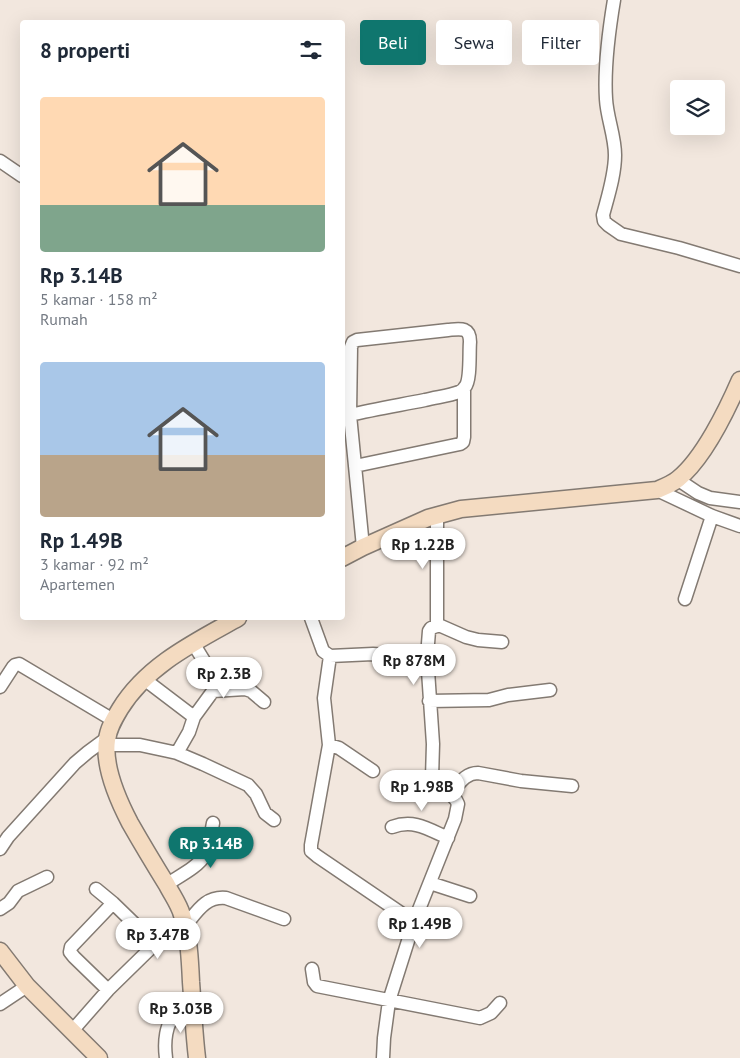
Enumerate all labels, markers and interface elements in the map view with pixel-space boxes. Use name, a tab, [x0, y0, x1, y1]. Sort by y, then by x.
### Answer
chip: Beli	[360, 20, 426, 65]
chip: Sewa	[436, 20, 512, 65]
chip: Filter	[522, 20, 599, 65]
icon: filters	[297, 36, 325, 64]
text: 8 properti	[40, 37, 130, 64]
map controls	[670, 80, 725, 135]
button: layers	[670, 80, 725, 135]
icon: home	[138, 129, 228, 219]
text: Rp 3.14B	[40, 262, 123, 289]
text: 5 kamar · 158 m²	[40, 289, 158, 309]
text: Rumah	[40, 309, 88, 329]
icon: home	[138, 394, 228, 484]
text: Rp 1.49B	[40, 527, 123, 554]
pin: Rp 1.22B	[371, 528, 475, 570]
text: Rp 1.22B	[392, 534, 454, 554]
text: 3 kamar · 92 m²	[40, 554, 149, 574]
text: Apartemen	[40, 574, 115, 594]
pin: Rp 878M	[368, 644, 460, 686]
text: Rp 878M	[383, 650, 445, 670]
pin: Rp 2.3B	[178, 656, 270, 699]
text: Rp 2.3B	[197, 663, 251, 683]
pin: Rp 1.98B	[370, 770, 474, 812]
text: Rp 1.98B	[391, 776, 453, 796]
pin: Rp 3.14B	[159, 826, 263, 869]
text: Rp 3.14B	[180, 833, 242, 853]
pin: Rp 1.49B	[368, 906, 472, 949]
text: Rp 1.49B	[389, 913, 451, 933]
pin: Rp 3.47B	[106, 918, 210, 960]
text: Rp 3.47B	[127, 924, 189, 944]
pin: Rp 3.03B	[129, 992, 233, 1034]
text: Rp 3.03B	[150, 998, 212, 1018]

